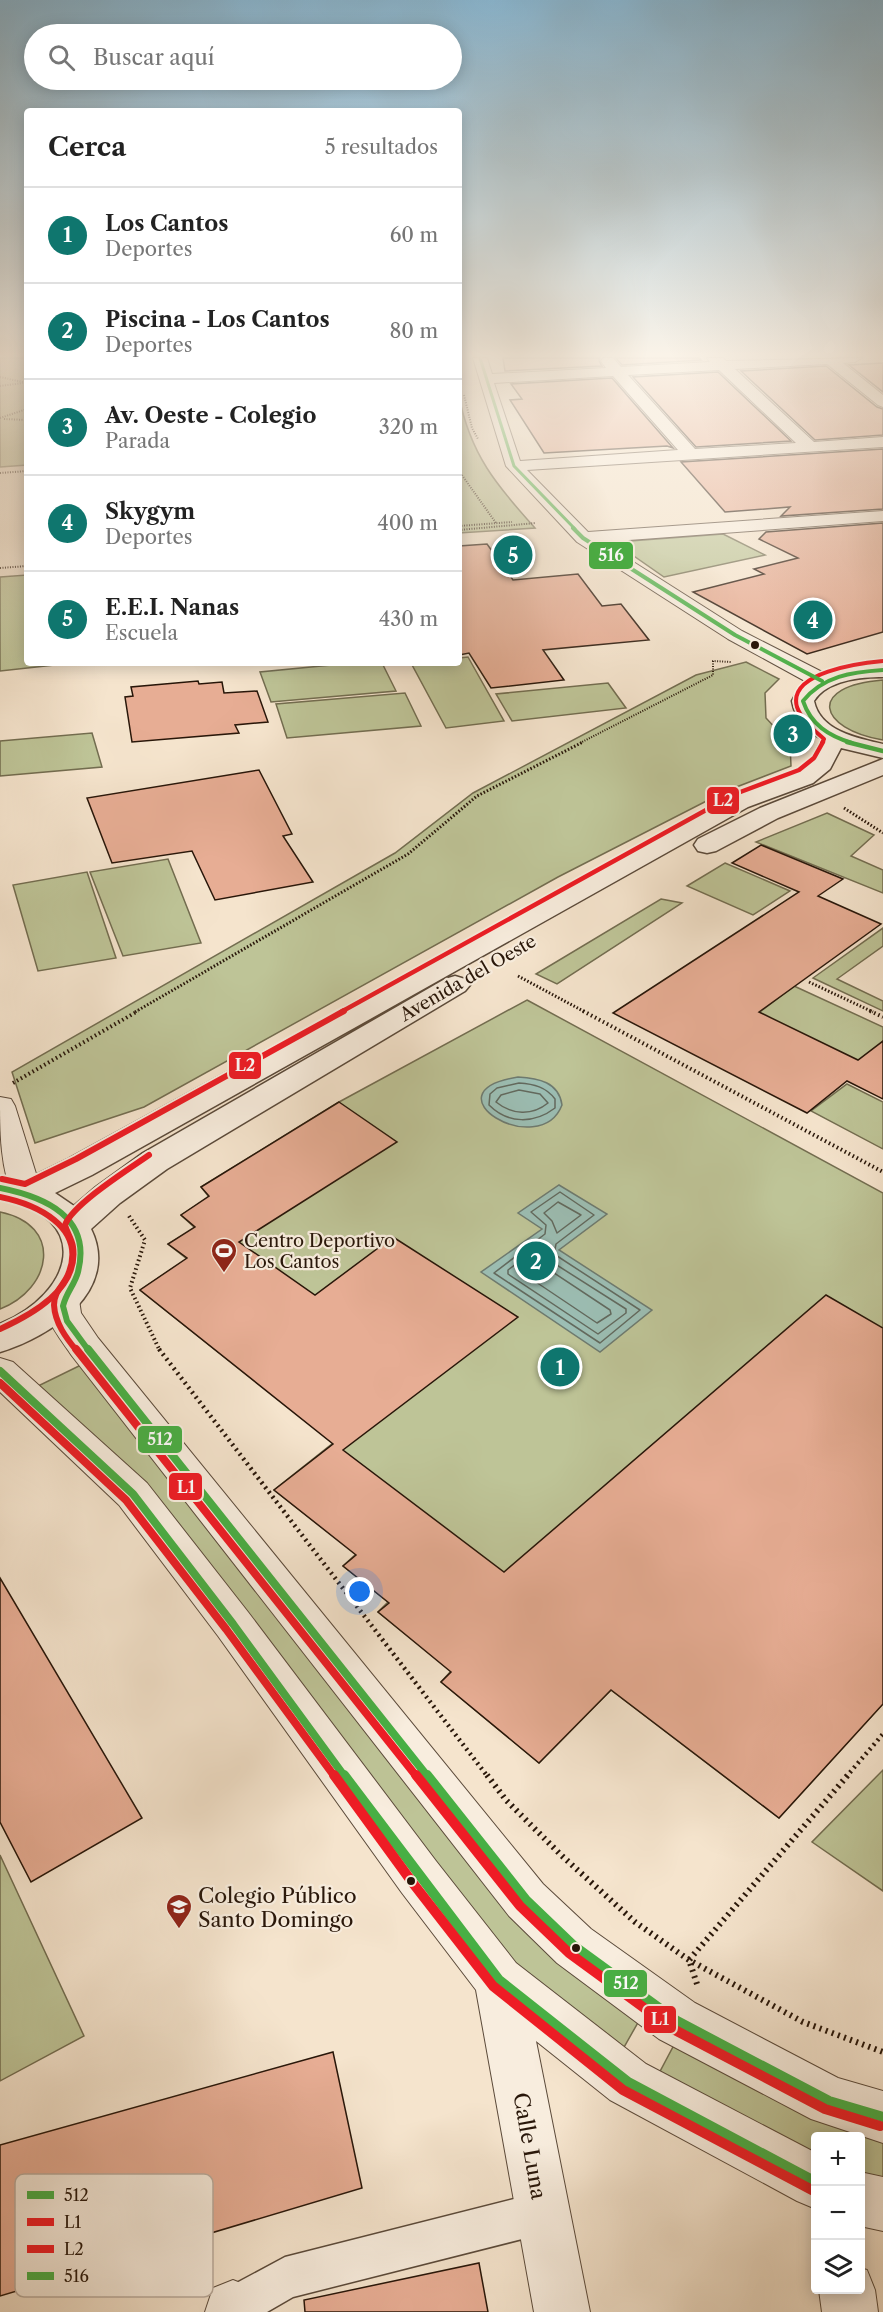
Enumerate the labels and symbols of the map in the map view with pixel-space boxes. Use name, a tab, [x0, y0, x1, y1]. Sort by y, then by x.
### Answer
pin: 5	[494, 532, 532, 578]
line badge: 516	[588, 541, 634, 570]
text: 516	[598, 545, 624, 565]
pin: 4	[794, 598, 832, 642]
unlabelled marker	[749, 639, 761, 651]
pin: 3	[774, 712, 812, 756]
line badge: L2	[706, 786, 740, 815]
text: L2	[713, 790, 733, 810]
street label: Avenida del Oeste	[395, 930, 540, 1026]
line badge: L2	[228, 1051, 262, 1080]
text: L2	[235, 1055, 255, 1075]
place label: Centro Deportivo Los Cantos	[244, 1230, 395, 1273]
sports icon: Centro Deportivo Los Cantos	[209, 1236, 239, 1274]
pin: 2	[516, 1238, 556, 1284]
pin: 1	[540, 1344, 580, 1390]
line badge: 512	[137, 1425, 183, 1454]
text: 512	[147, 1429, 173, 1449]
line badge: L1	[168, 1472, 203, 1501]
text: L1	[177, 1477, 196, 1497]
your location	[345, 1577, 374, 1606]
unlabelled marker	[405, 1875, 417, 1887]
place label: Colegio Público Santo Domingo	[198, 1883, 357, 1932]
school or university icon: Colegio Público Santo Domingo	[164, 1892, 194, 1930]
unlabelled marker	[570, 1942, 582, 1954]
line badge: 512	[603, 1969, 648, 1998]
text: 512	[613, 1973, 639, 1993]
line badge: L1	[643, 2005, 677, 2034]
text: L1	[651, 2009, 670, 2029]
street label: Calle Luna	[508, 2091, 552, 2202]
legend	[15, 2174, 213, 2297]
text: 512	[64, 2185, 89, 2205]
text: L1	[64, 2212, 81, 2232]
text: L2	[64, 2239, 84, 2259]
text: 516	[64, 2266, 89, 2286]

